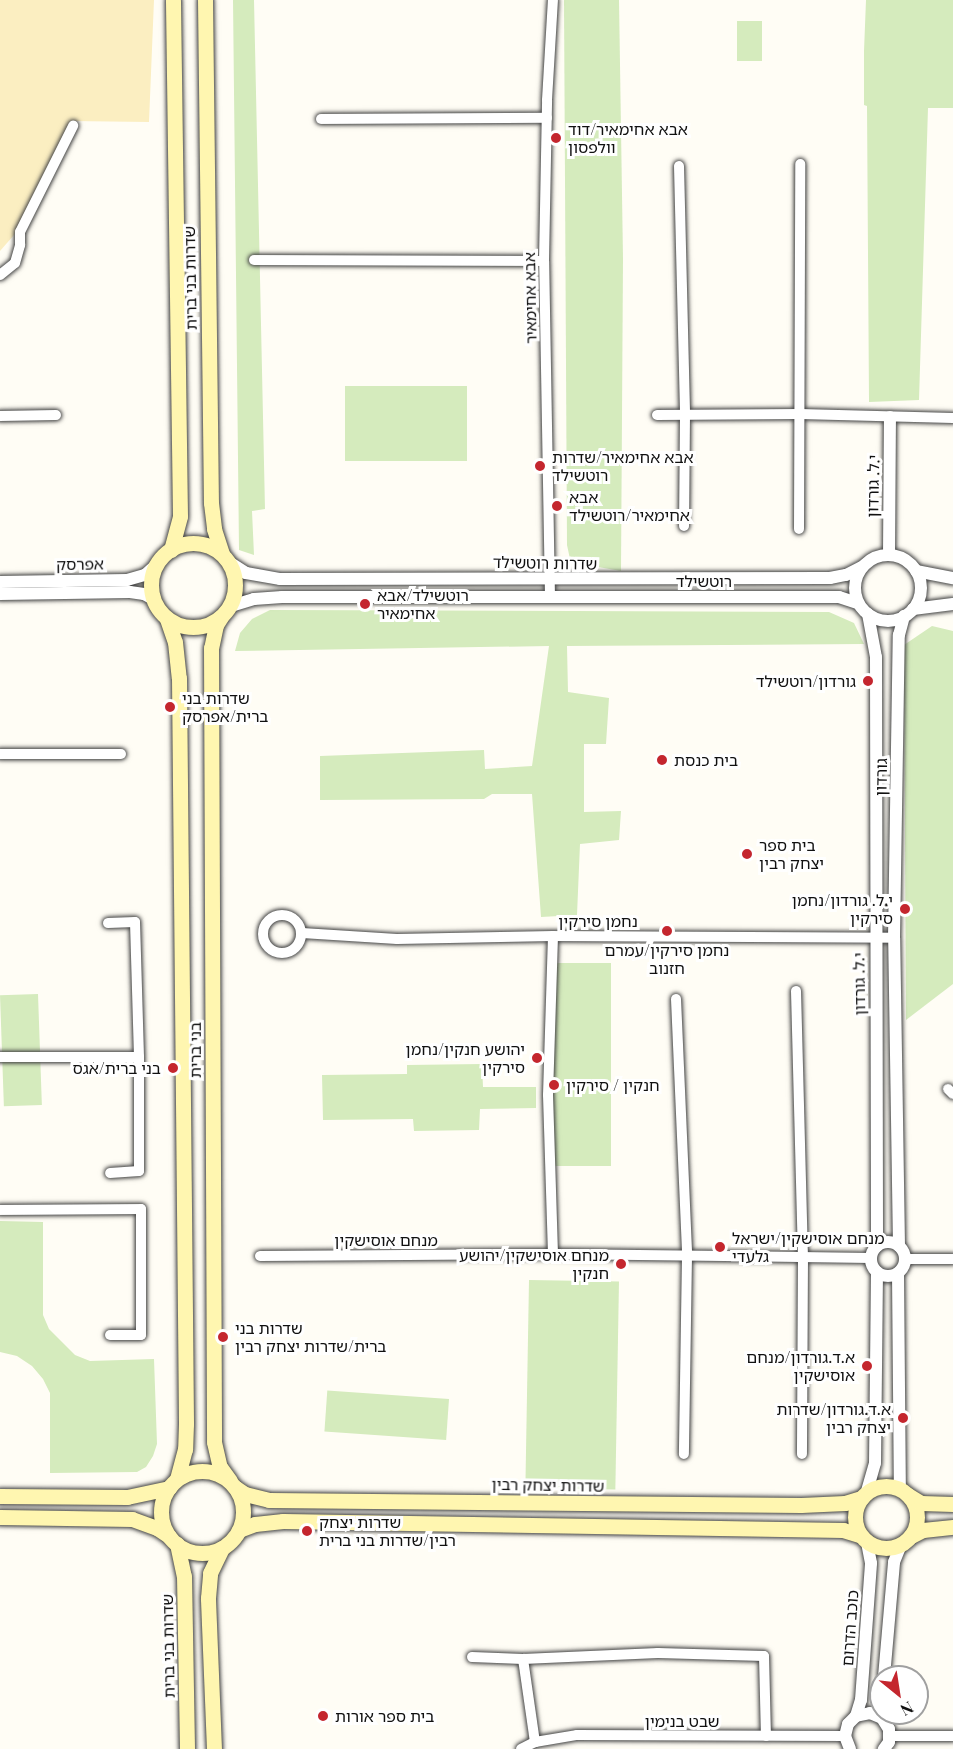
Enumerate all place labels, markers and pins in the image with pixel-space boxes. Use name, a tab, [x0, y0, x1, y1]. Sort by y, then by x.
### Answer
place label: אבא אחימאיר/דוד וולפסון	[568, 119, 688, 157]
marker: אבא אחימאיר/דוד וולפסון	[549, 131, 563, 145]
place label: אבא אחימאיר/שדרות רוטשילד	[552, 447, 694, 485]
marker: אבא אחימאיר/שדרות רוטשילד	[533, 459, 547, 473]
place label: אבא אחימאיר/רוטשילד	[569, 487, 690, 525]
marker: אבא אחימאיר/רוטשילד	[550, 499, 564, 513]
place label: רוטשילד/אבא אחימאיר	[377, 585, 469, 623]
marker: רוטשילד/אבא אחימאיר	[358, 597, 372, 611]
place label: גורדון/רוטשילד	[756, 671, 856, 691]
marker: גורדון/רוטשילד	[861, 674, 875, 688]
place label: שדרות בני ברית/אפרסק	[182, 688, 268, 726]
marker: שדרות בני ברית/אפרסק	[163, 700, 177, 714]
place label: בית כנסת	[674, 750, 738, 770]
marker: בית כנסת	[655, 753, 669, 767]
place label: בית ספר יצחק רבין	[759, 835, 824, 873]
marker: בית ספר יצחק רבין	[740, 847, 754, 861]
place label: י.ל. גורדון/נחמן סירקין	[792, 890, 893, 928]
marker: י.ל. גורדון/נחמן סירקין	[898, 902, 912, 916]
marker: נחמן סירקין/עמרם חזנוב	[660, 924, 674, 938]
place label: נחמן סירקין/עמרם חזנוב	[605, 940, 729, 978]
place label: יהושע חנקין/נחמן סירקין	[405, 1039, 525, 1077]
marker: יהושע חנקין/נחמן סירקין	[530, 1051, 544, 1065]
place label: בני ברית/אגס	[72, 1058, 161, 1078]
marker: בני ברית/אגס	[166, 1061, 180, 1075]
place label: חנקין / סירקין	[566, 1075, 660, 1095]
marker: חנקין / סירקין	[547, 1078, 561, 1092]
place label: מנחם אוסישקין/ישראל גלעדי	[732, 1228, 885, 1266]
marker: מנחם אוסישקין/ישראל גלעדי	[713, 1240, 727, 1254]
place label: מנחם אוסישקין/יהושע חנקין	[459, 1245, 609, 1283]
marker: מנחם אוסישקין/יהושע חנקין	[614, 1257, 628, 1271]
place label: שדרות בני ברית/שדרות יצחק רבין	[235, 1318, 386, 1356]
marker: שדרות בני ברית/שדרות יצחק רבין	[216, 1330, 230, 1344]
place label: א.ד.גורדון/מנחם אוסישקין	[746, 1347, 855, 1385]
marker: א.ד.גורדון/מנחם אוסישקין	[860, 1359, 874, 1373]
place label: א.ד.גורדון/שדרות יצחק רבין	[777, 1399, 891, 1437]
marker: א.ד.גורדון/שדרות יצחק רבין	[896, 1411, 910, 1425]
place label: שדרות יצחק רבין/שדרות בני ברית	[319, 1512, 456, 1550]
marker: שדרות יצחק רבין/שדרות בני ברית	[300, 1524, 314, 1538]
place label: בית ספר אורות	[335, 1706, 434, 1726]
marker: בית ספר אורות	[316, 1709, 330, 1723]

